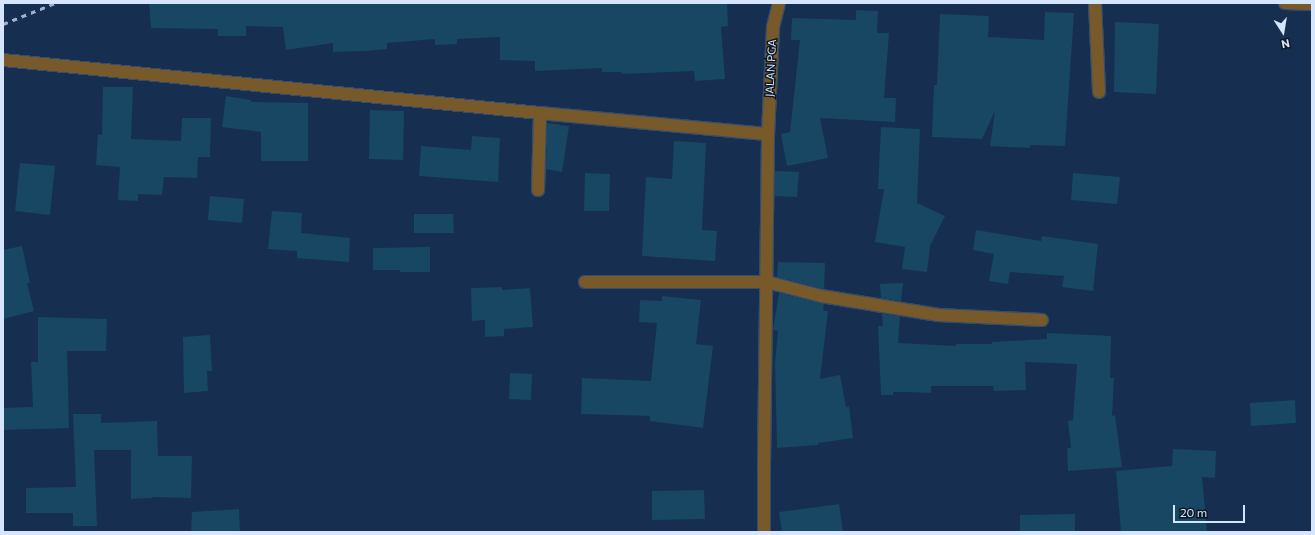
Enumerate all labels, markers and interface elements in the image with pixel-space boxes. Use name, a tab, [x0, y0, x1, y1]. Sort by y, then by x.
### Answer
north arrow	[1263, 12, 1303, 52]
text: N	[1280, 37, 1291, 51]
street label: JALAN PGA	[763, 39, 779, 97]
scale bar	[1175, 497, 1247, 523]
text: 20 m	[1180, 505, 1207, 519]

